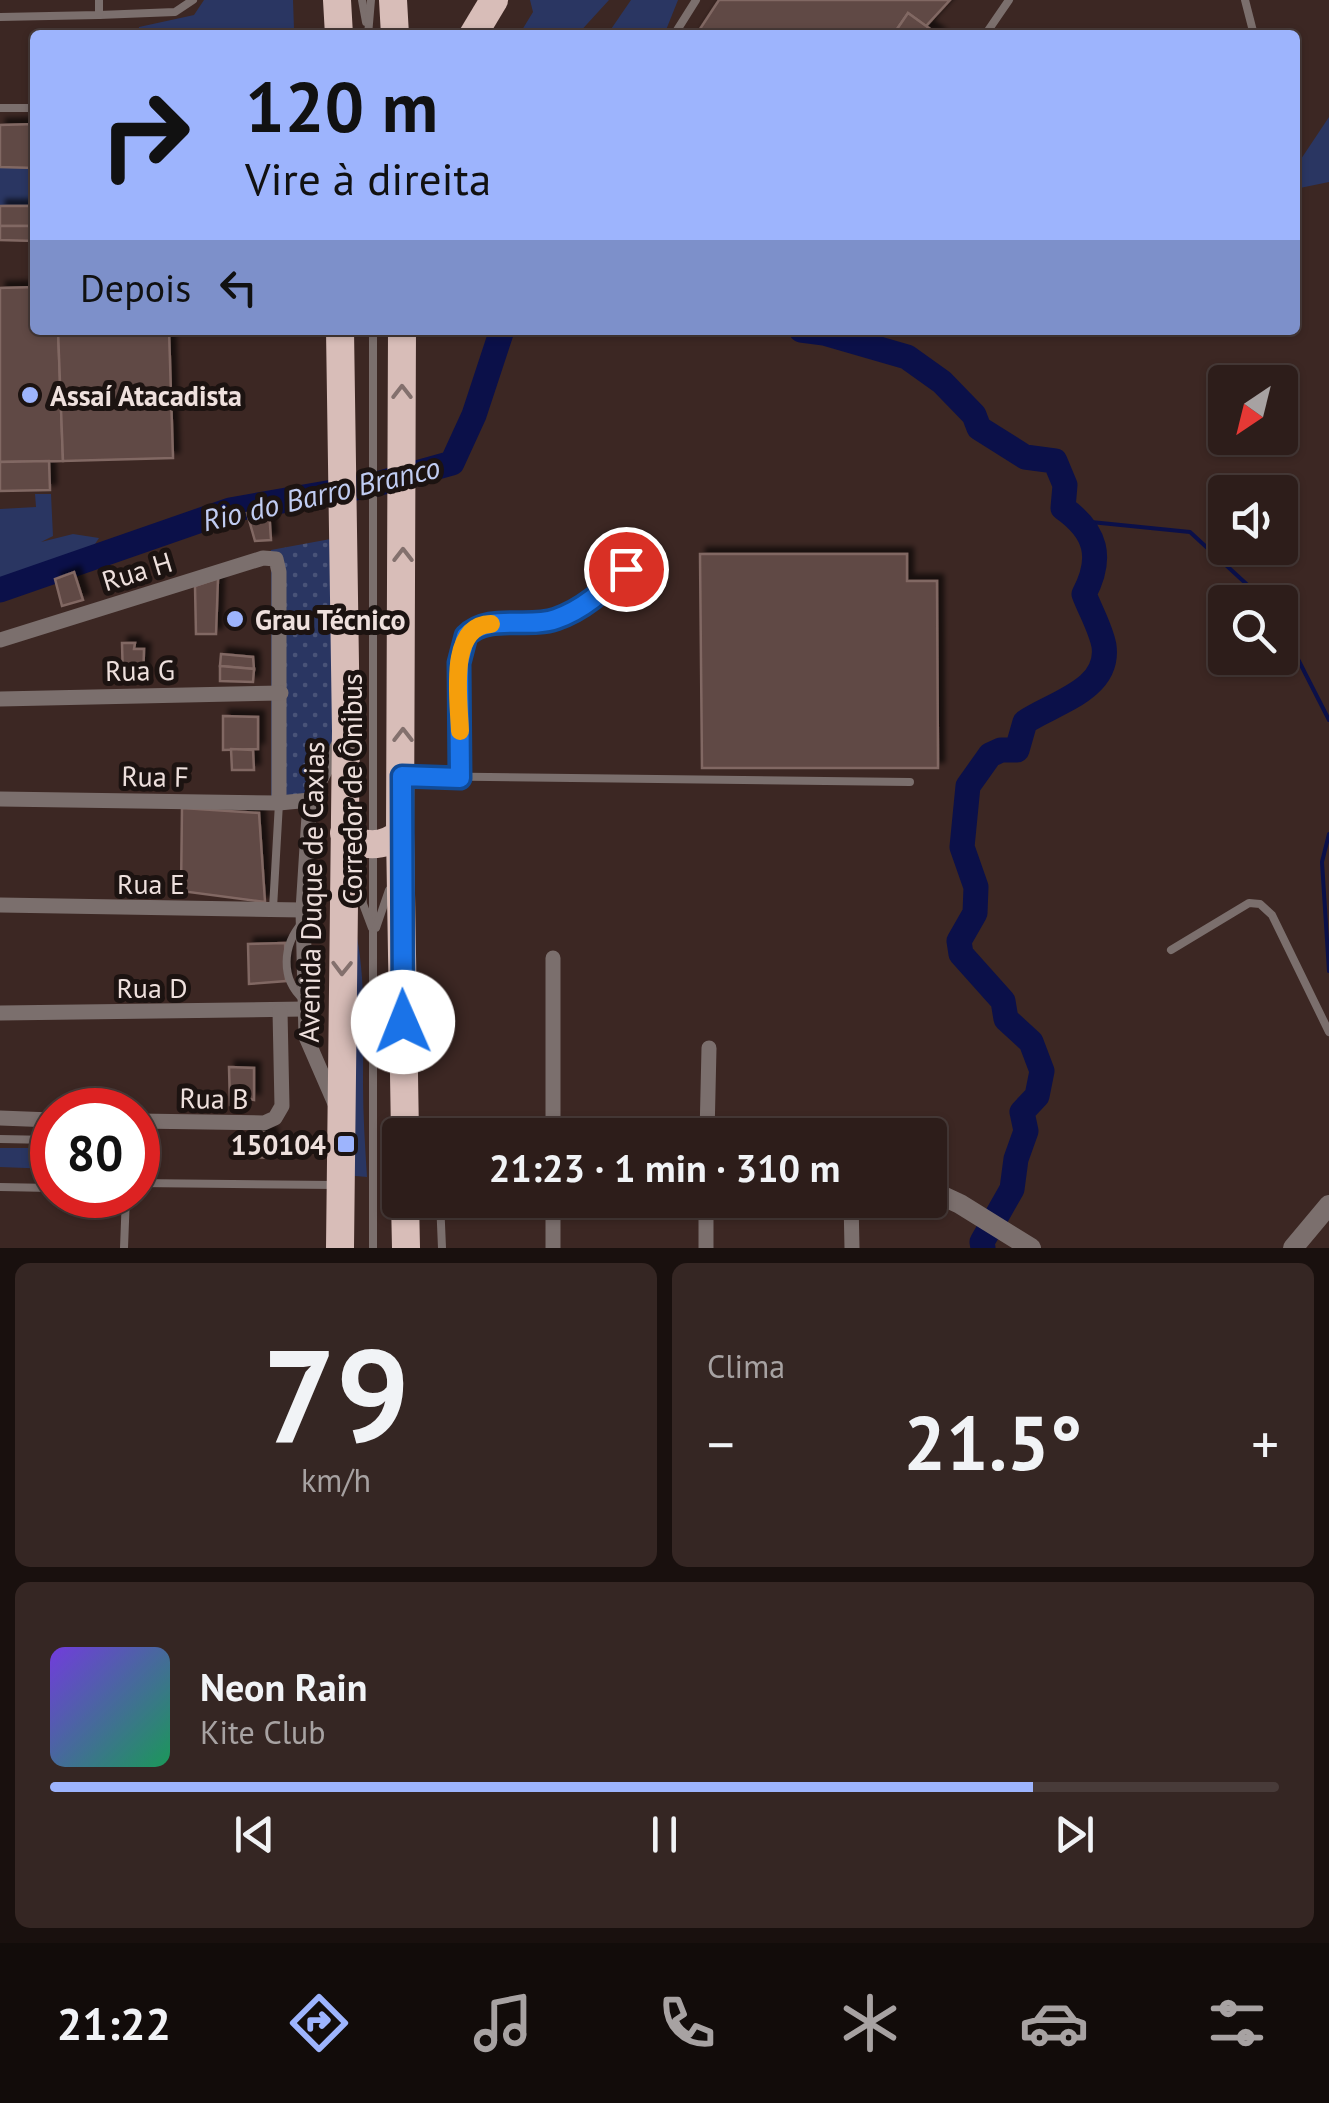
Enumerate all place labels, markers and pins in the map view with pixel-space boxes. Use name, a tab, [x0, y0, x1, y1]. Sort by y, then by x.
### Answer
place label: Assaí Atacadista	[50, 377, 242, 414]
marker: Assaí Atacadista	[19, 384, 41, 406]
pin	[584, 527, 669, 612]
place label: Grau Técnico	[255, 601, 405, 638]
marker: Grau Técnico	[224, 608, 246, 630]
place label: 150104	[231, 1126, 326, 1163]
marker: 150104	[335, 1133, 357, 1155]

